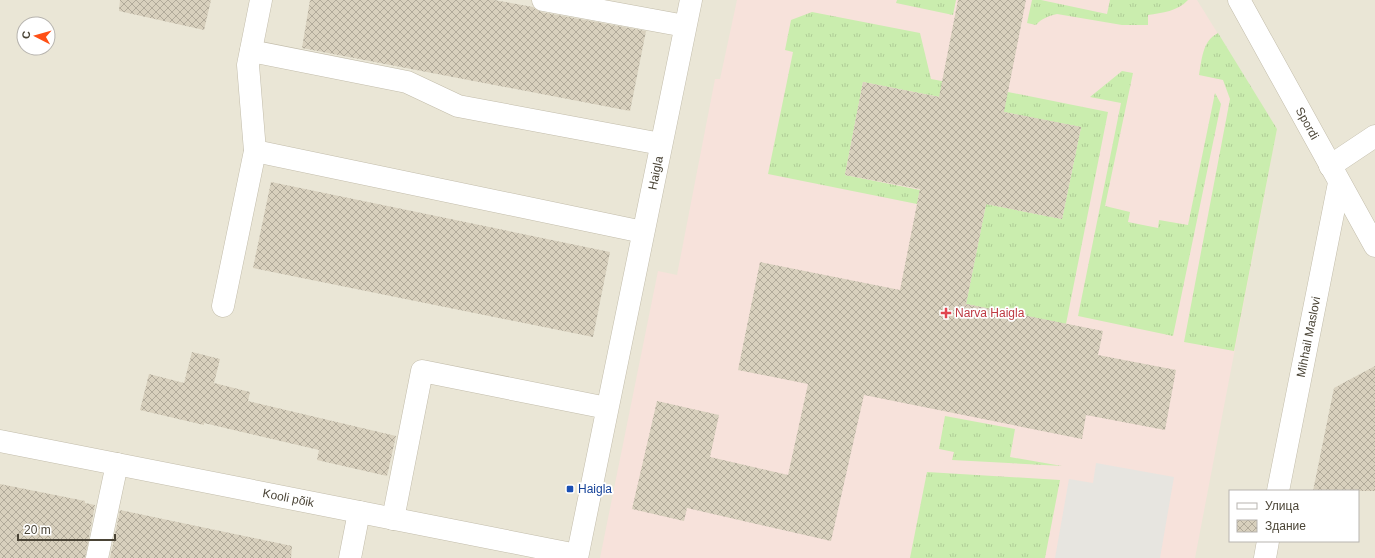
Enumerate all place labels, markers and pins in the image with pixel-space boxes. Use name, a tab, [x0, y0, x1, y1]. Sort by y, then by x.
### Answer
place label: Narva Haigla	[955, 306, 1025, 320]
marker: Narva Haigla	[940, 307, 952, 319]
place label: Haigla	[578, 482, 612, 496]
marker: Haigla	[565, 484, 575, 494]

